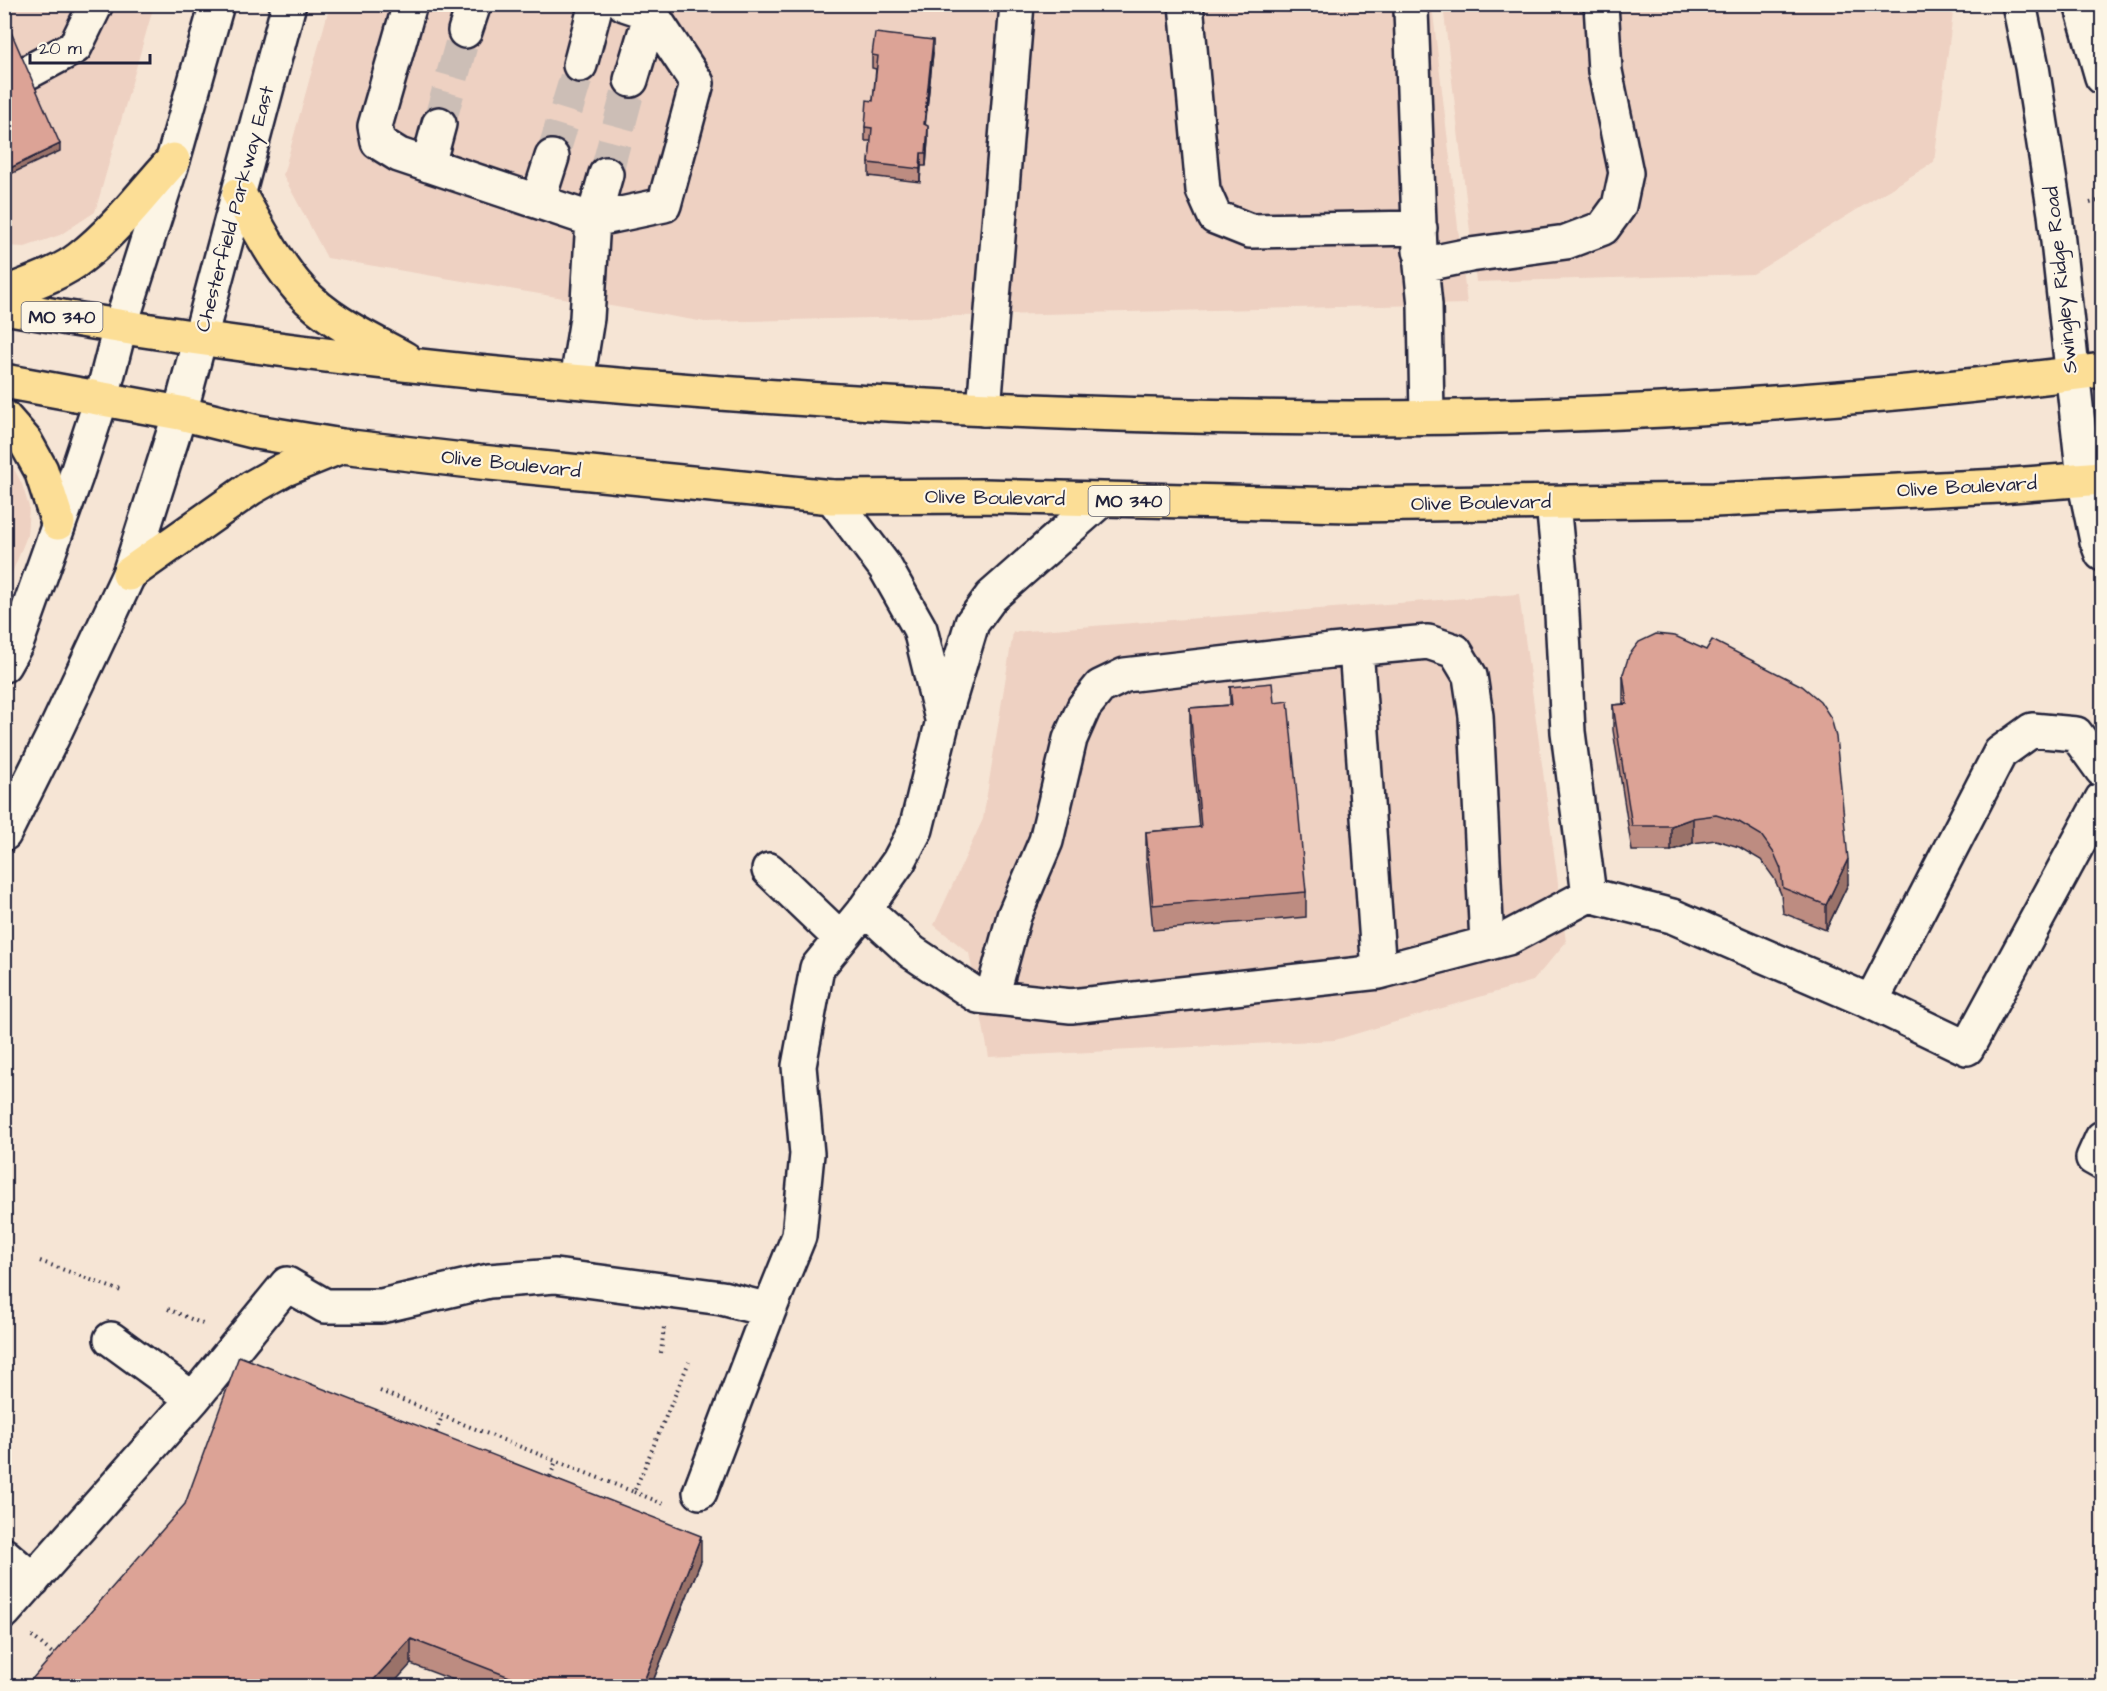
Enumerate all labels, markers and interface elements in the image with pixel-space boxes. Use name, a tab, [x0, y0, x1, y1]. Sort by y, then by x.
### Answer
scale bar	[30, 27, 150, 65]
text: 20 m	[39, 36, 82, 61]
street label: Chesterfield Parkway East	[189, 83, 282, 335]
street label: Swingley Ridge Road	[2037, 185, 2086, 375]
road number: MO 340	[22, 302, 103, 332]
street label: Olive Boulevard	[440, 443, 582, 485]
street label: Olive Boulevard	[1896, 469, 2038, 505]
street label: Olive Boulevard	[925, 483, 1065, 513]
road number: MO 340	[1088, 486, 1170, 516]
street label: Olive Boulevard	[1411, 488, 1551, 518]

